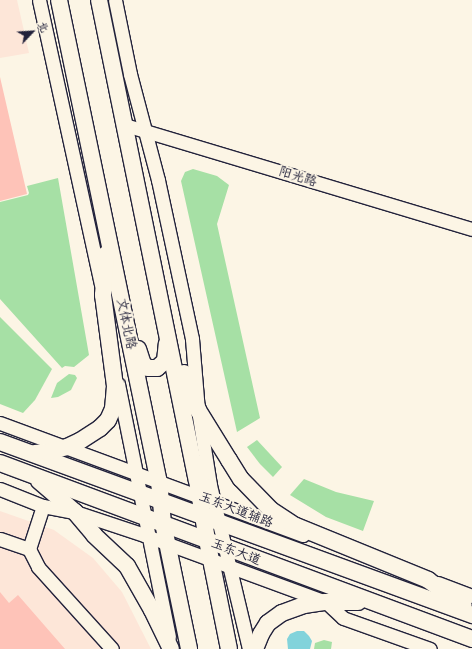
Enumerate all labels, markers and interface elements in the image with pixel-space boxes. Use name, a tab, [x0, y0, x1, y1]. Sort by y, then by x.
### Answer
north arrow	[12, 12, 52, 52]
text: 北	[35, 19, 52, 34]
street label: 阳光路	[277, 164, 319, 190]
street label: 文体北路	[113, 297, 139, 351]
street label: 玉东大道辅路	[197, 489, 275, 531]
street label: 玉东大道	[209, 535, 263, 569]

